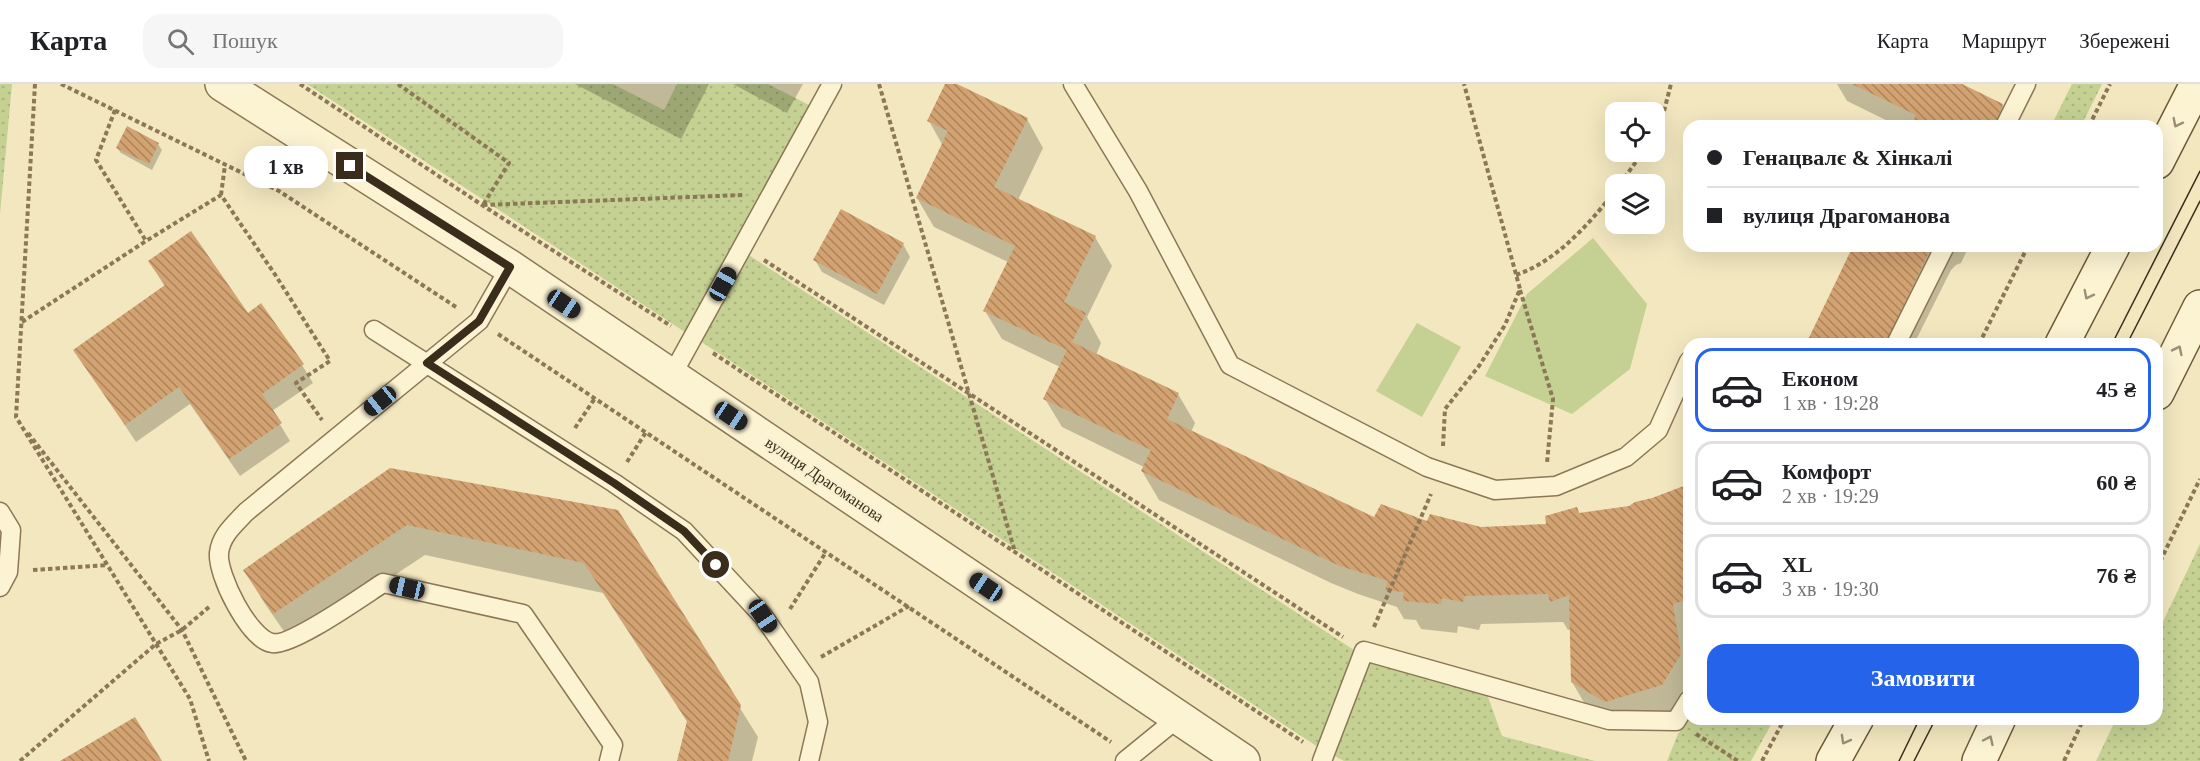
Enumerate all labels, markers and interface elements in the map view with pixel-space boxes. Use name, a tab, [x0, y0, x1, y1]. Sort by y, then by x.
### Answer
search box	[143, 14, 563, 68]
text: Карта	[30, 25, 107, 56]
icon: search	[164, 25, 197, 58]
text: Пошук	[212, 28, 278, 53]
text: Карта	[1877, 29, 1929, 53]
text: Маршрут	[1962, 29, 2046, 53]
text: Збережені	[2079, 29, 2170, 53]
map controls	[1605, 102, 1665, 234]
button: locate	[1605, 102, 1665, 162]
one-way arrow	[2173, 116, 2184, 127]
callout: 1 хв	[245, 145, 329, 187]
text: Генацвалє & Хінкалі	[1743, 145, 1952, 170]
route end	[336, 152, 363, 179]
text: 1 хв	[268, 156, 304, 178]
button: layers	[1605, 174, 1665, 234]
text: вулиця Драгоманова	[1743, 203, 1950, 228]
car	[706, 264, 740, 304]
car	[544, 286, 584, 322]
one-way arrow	[2084, 288, 2095, 299]
one-way arrow	[2171, 345, 2183, 356]
icon: car	[1710, 363, 1764, 417]
text: Економ	[1782, 366, 1858, 391]
text: 45 ₴	[2096, 377, 2136, 402]
car	[360, 383, 400, 419]
text: 1 хв · 19:28	[1782, 392, 1879, 414]
car	[711, 398, 751, 434]
street label: вулиця Драгоманова	[762, 434, 887, 526]
icon: car	[1710, 456, 1764, 510]
text: Комфорт	[1782, 459, 1871, 484]
text: 60 ₴	[2096, 470, 2136, 495]
text: 2 хв · 19:29	[1782, 485, 1879, 507]
icon: car	[1710, 549, 1764, 603]
route start	[702, 551, 729, 578]
text: XL	[1782, 552, 1813, 577]
text: 76 ₴	[2096, 563, 2136, 588]
car	[966, 569, 1006, 605]
car	[387, 575, 427, 601]
text: 3 хв · 19:30	[1782, 578, 1879, 600]
car	[745, 596, 781, 636]
button: Замовити	[1707, 644, 2139, 713]
one-way arrow	[1841, 734, 1852, 744]
one-way arrow	[1982, 735, 1994, 746]

